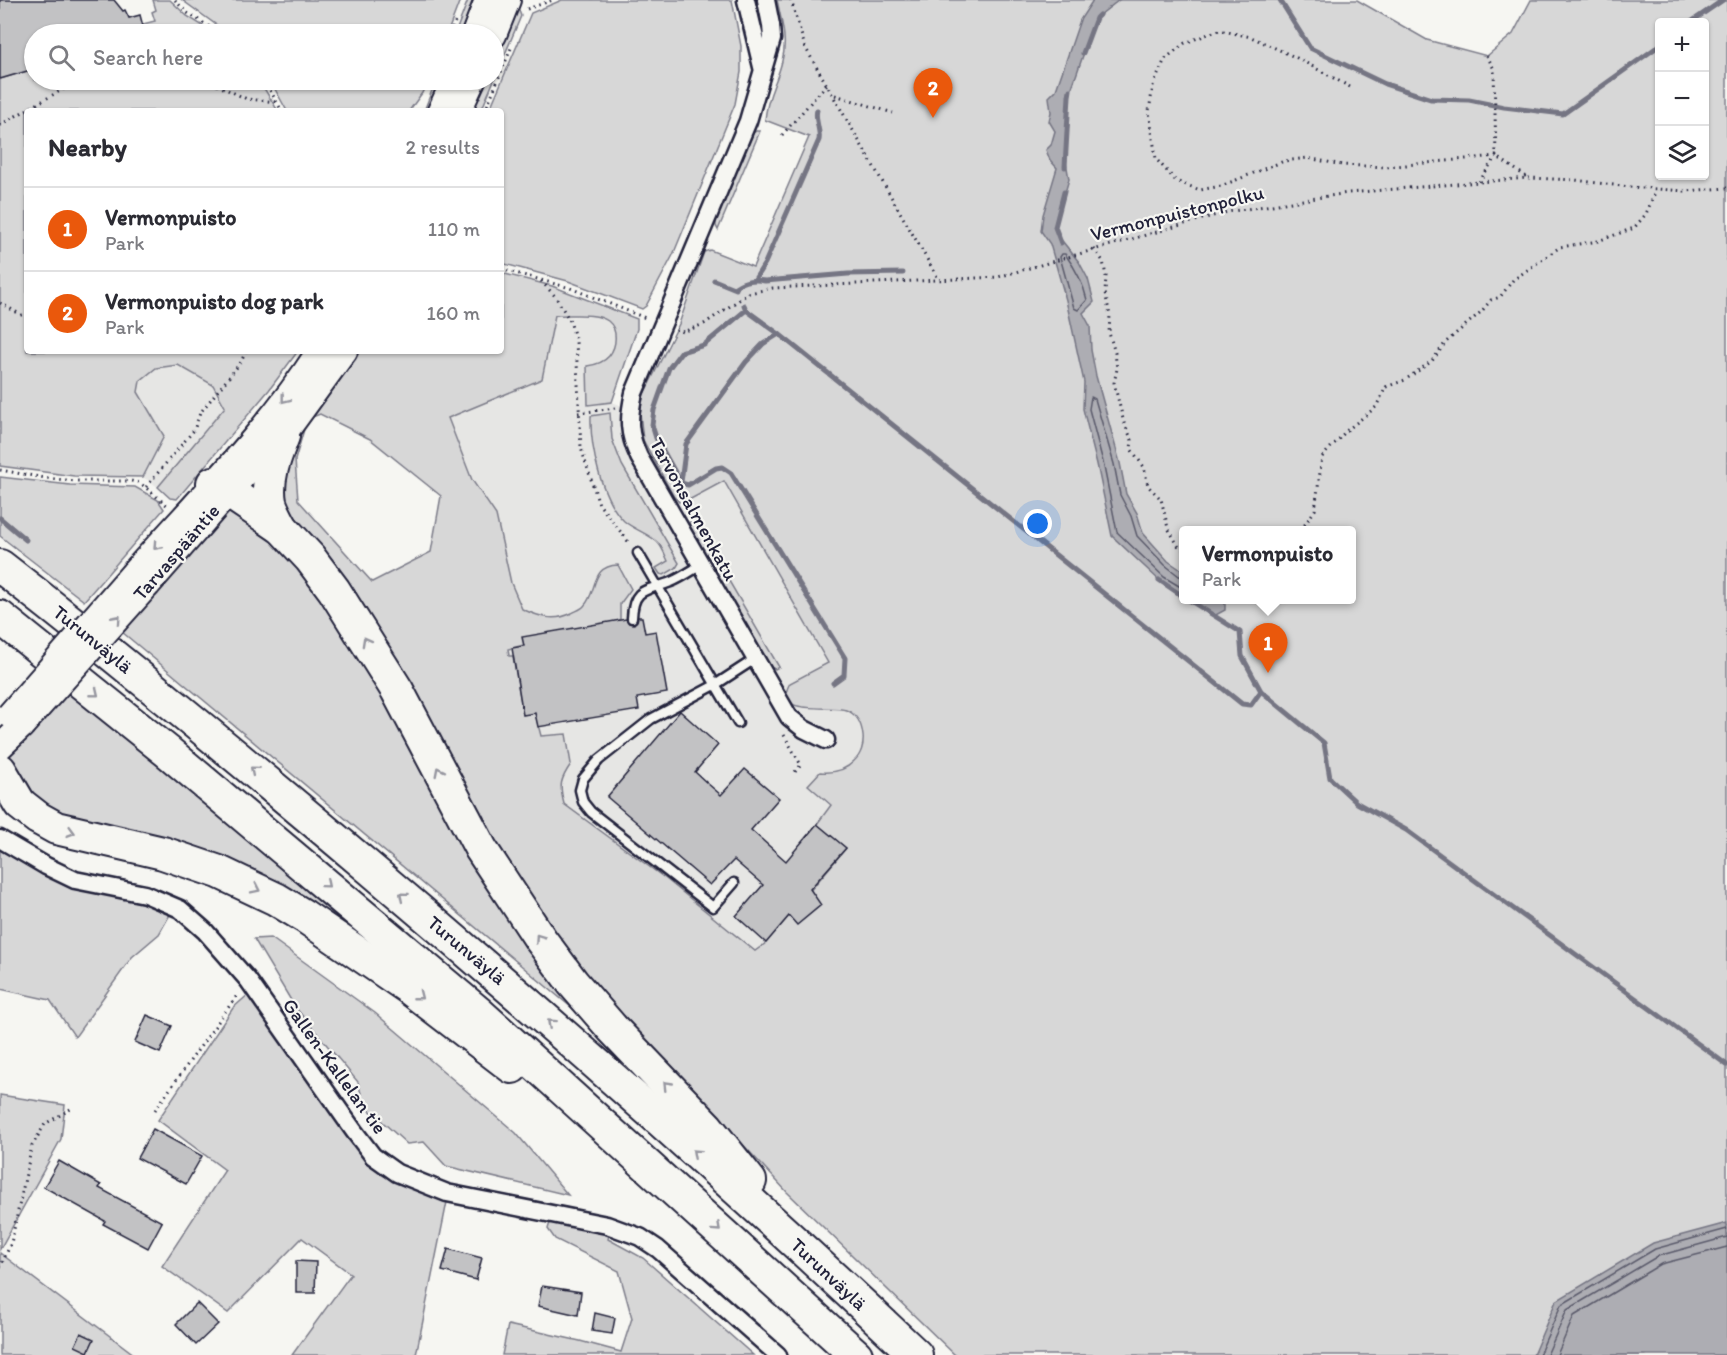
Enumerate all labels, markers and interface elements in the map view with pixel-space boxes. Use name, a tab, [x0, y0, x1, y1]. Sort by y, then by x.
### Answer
map controls	[1655, 18, 1709, 180]
button: +	[1655, 18, 1709, 72]
search box	[24, 24, 504, 90]
icon: search	[45, 41, 78, 74]
text: Search here	[93, 44, 203, 71]
pin: 2	[914, 68, 952, 118]
button: −	[1655, 72, 1709, 126]
button: layers	[1655, 126, 1709, 180]
text: Nearby	[48, 131, 127, 163]
text: 2 results	[406, 135, 480, 159]
street label: Vermonpuistonpolku	[1088, 180, 1266, 246]
text: Vermonpuisto	[105, 204, 236, 231]
text: 1	[63, 217, 72, 241]
text: 110 m	[428, 217, 480, 241]
text: Park	[105, 231, 144, 255]
text: Vermonpuisto dog park	[105, 288, 324, 315]
text: 2	[62, 301, 73, 325]
text: 160 m	[427, 301, 480, 325]
text: Park	[105, 315, 144, 339]
one-way arrow	[282, 392, 293, 403]
street label: Tarvonsalmenkatu	[645, 433, 743, 585]
street label: Tarvaspääntie	[128, 499, 224, 605]
your location	[1023, 509, 1052, 538]
popup	[1179, 526, 1356, 604]
one-way arrow	[153, 539, 164, 550]
text: Vermonpuisto	[1202, 540, 1333, 567]
text: Park	[1202, 567, 1241, 591]
street label: Turunväylä	[48, 600, 138, 679]
one-way arrow	[110, 615, 121, 626]
pin: 1	[1248, 624, 1288, 673]
one-way arrow	[362, 637, 373, 647]
one-way arrow	[88, 685, 99, 696]
one-way arrow	[250, 766, 261, 777]
one-way arrow	[434, 766, 446, 777]
one-way arrow	[65, 825, 76, 837]
one-way arrow	[319, 877, 330, 888]
one-way arrow	[250, 882, 261, 894]
one-way arrow	[398, 892, 409, 903]
street label: Turunväylä	[423, 910, 512, 990]
one-way arrow	[535, 933, 546, 944]
one-way arrow	[413, 988, 424, 999]
street label: Gallen-Kallelan tie	[278, 993, 392, 1139]
one-way arrow	[547, 1019, 557, 1030]
one-way arrow	[663, 1081, 674, 1092]
one-way arrow	[692, 1149, 703, 1160]
one-way arrow	[710, 1221, 721, 1232]
street label: Turunväylä	[786, 1233, 872, 1316]

